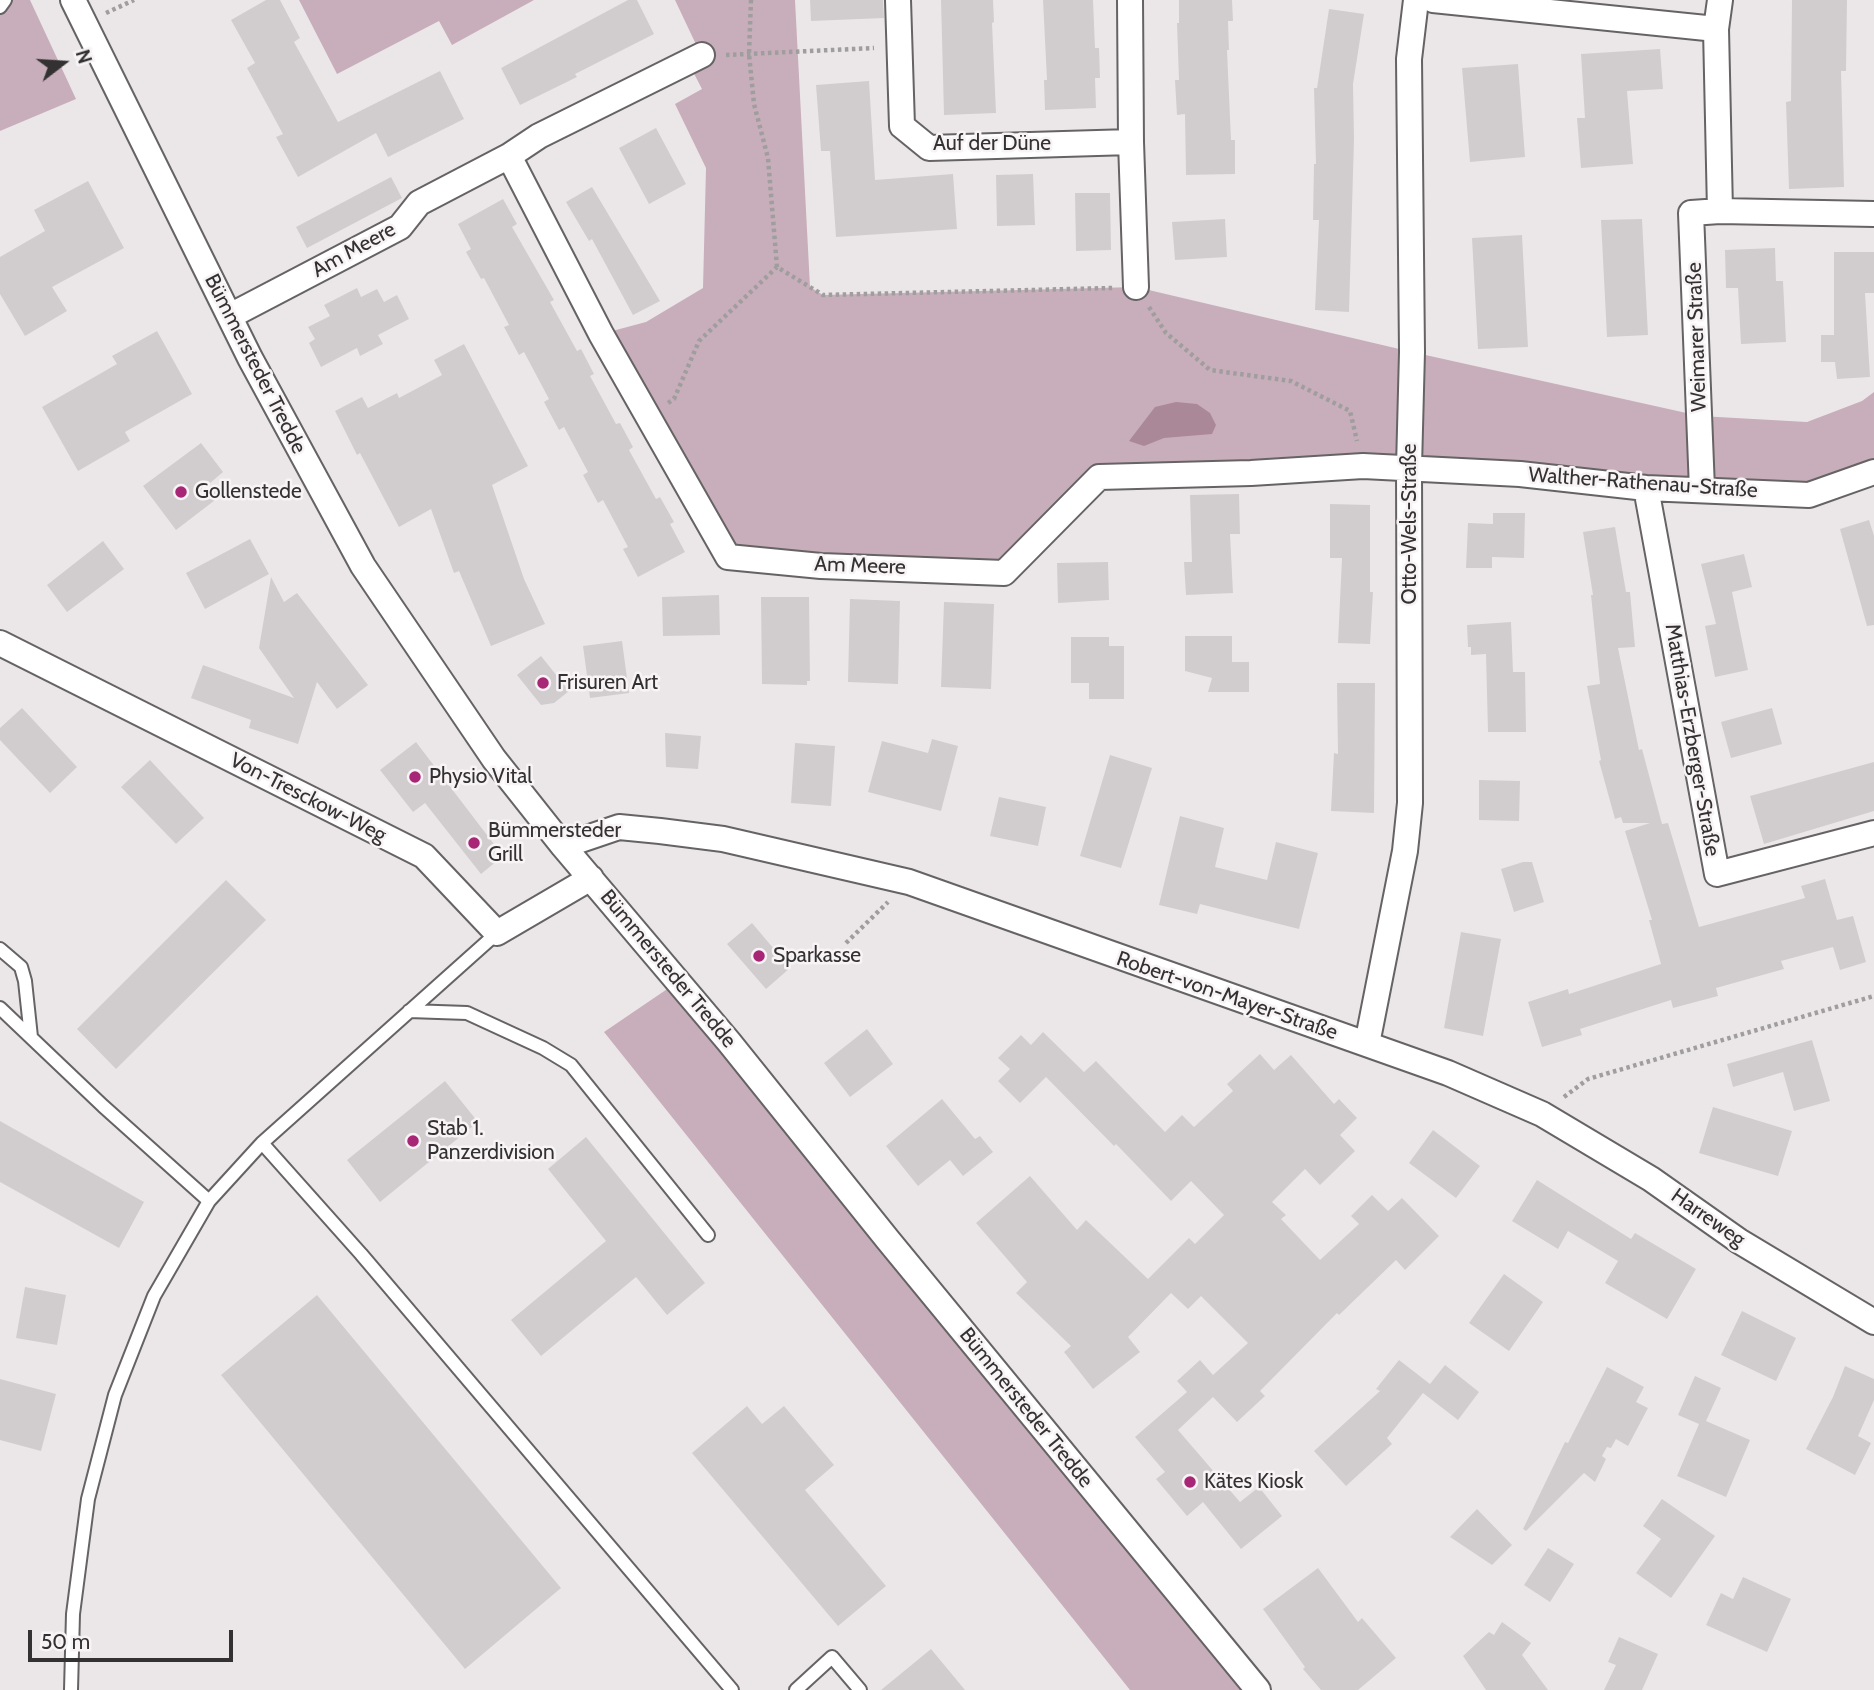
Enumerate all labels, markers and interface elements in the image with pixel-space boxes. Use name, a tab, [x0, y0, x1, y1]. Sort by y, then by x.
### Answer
north arrow	[28, 28, 98, 98]
text: N	[71, 47, 97, 67]
street label: Auf der Düne	[933, 131, 1051, 157]
street label: Am Meere	[308, 217, 400, 283]
street label: Weimarer Straße	[1682, 262, 1712, 412]
street label: Bümmersteder Tredde	[199, 270, 311, 458]
street label: Otto-Wels-Straße	[1397, 444, 1423, 604]
street label: Walther-Rathenau-Straße	[1528, 462, 1758, 504]
place label: Gollenstede	[195, 479, 302, 505]
marker: Gollenstede	[173, 484, 189, 500]
street label: Am Meere	[814, 552, 906, 580]
street label: Matthias-Erzberger-Straße	[1659, 622, 1725, 858]
place label: Frisuren Art	[557, 670, 658, 696]
marker: Frisuren Art	[535, 675, 551, 691]
street label: Von-Tresckow-Weg	[226, 748, 390, 848]
place label: Physio Vital	[429, 764, 532, 790]
marker: Physio Vital	[407, 769, 423, 785]
place label: Bümmersteder Grill	[488, 818, 621, 868]
marker: Bümmersteder Grill	[466, 835, 482, 851]
street label: Bümmersteder Tredde	[595, 885, 741, 1053]
place label: Sparkasse	[773, 943, 861, 969]
street label: Robert-von-Mayer-Straße	[1113, 946, 1341, 1046]
marker: Sparkasse	[751, 948, 767, 964]
place label: Stab 1. Panzerdivision	[427, 1116, 555, 1166]
marker: Stab 1. Panzerdivision	[405, 1133, 421, 1149]
street label: Harreweg	[1666, 1183, 1750, 1253]
street label: Bümmersteder Tredde	[954, 1323, 1098, 1493]
place label: Kätes Kiosk	[1204, 1469, 1303, 1495]
marker: Kätes Kiosk	[1182, 1474, 1198, 1490]
scale bar	[32, 1616, 236, 1660]
text: 50 m	[41, 1629, 90, 1654]

